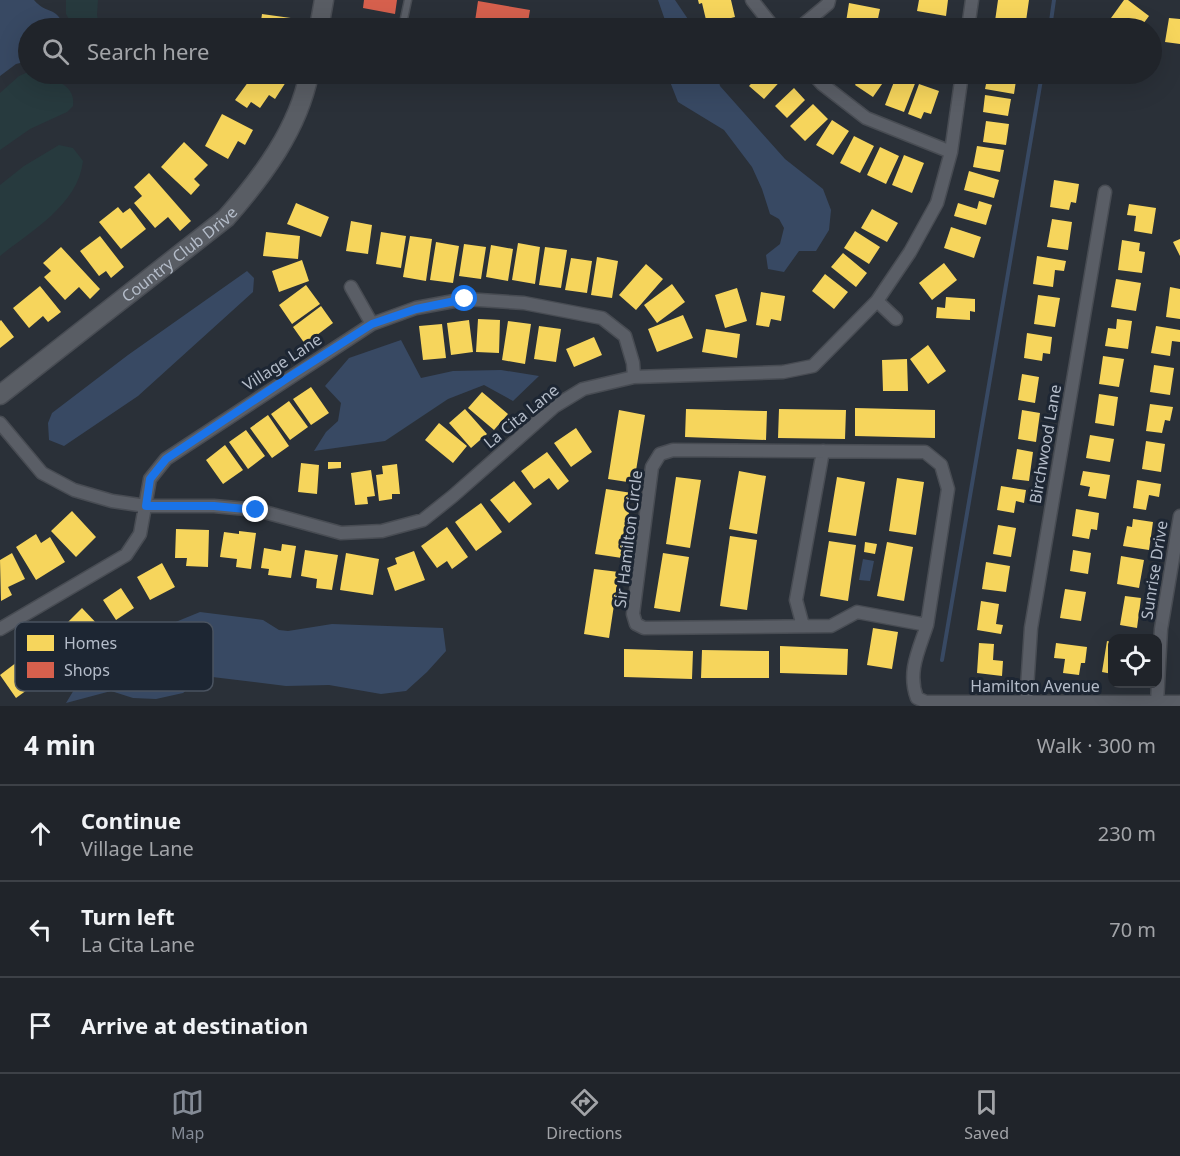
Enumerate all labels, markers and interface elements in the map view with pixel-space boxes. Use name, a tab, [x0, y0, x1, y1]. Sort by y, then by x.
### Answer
search box	[18, 18, 1162, 84]
icon: search	[39, 35, 72, 68]
text: Search here	[87, 36, 209, 66]
street label: Country Club Drive	[117, 202, 242, 307]
route start	[451, 285, 477, 311]
street label: Village Lane	[238, 328, 326, 396]
street label: La Cita Lane	[479, 379, 563, 453]
street label: Birchwood Lane	[1024, 383, 1066, 505]
street label: Sir Hamilton Circle	[609, 469, 647, 609]
route end	[242, 496, 268, 522]
street label: Sunrise Drive	[1135, 519, 1173, 621]
legend	[15, 622, 213, 691]
text: Homes	[64, 632, 117, 654]
map controls	[1108, 634, 1162, 688]
button: locate	[1108, 634, 1162, 688]
text: Shops	[64, 659, 110, 681]
street label: Hamilton Avenue	[970, 675, 1100, 697]
text: 4 min	[24, 727, 96, 763]
text: Walk · 300 m	[1037, 732, 1156, 759]
text: Continue	[81, 805, 181, 835]
icon: ahead	[24, 817, 57, 850]
text: 230 m	[1098, 820, 1156, 847]
text: Village Lane	[81, 835, 194, 862]
text: Turn left	[81, 901, 175, 931]
icon: left	[24, 913, 57, 946]
text: 70 m	[1109, 916, 1156, 943]
text: La Cita Lane	[81, 931, 195, 958]
icon: arrive	[24, 1009, 57, 1042]
text: Arrive at destination	[81, 1010, 308, 1040]
tab: Map	[171, 1086, 204, 1144]
tab: Directions	[546, 1086, 622, 1144]
tab: Saved	[964, 1086, 1009, 1144]

